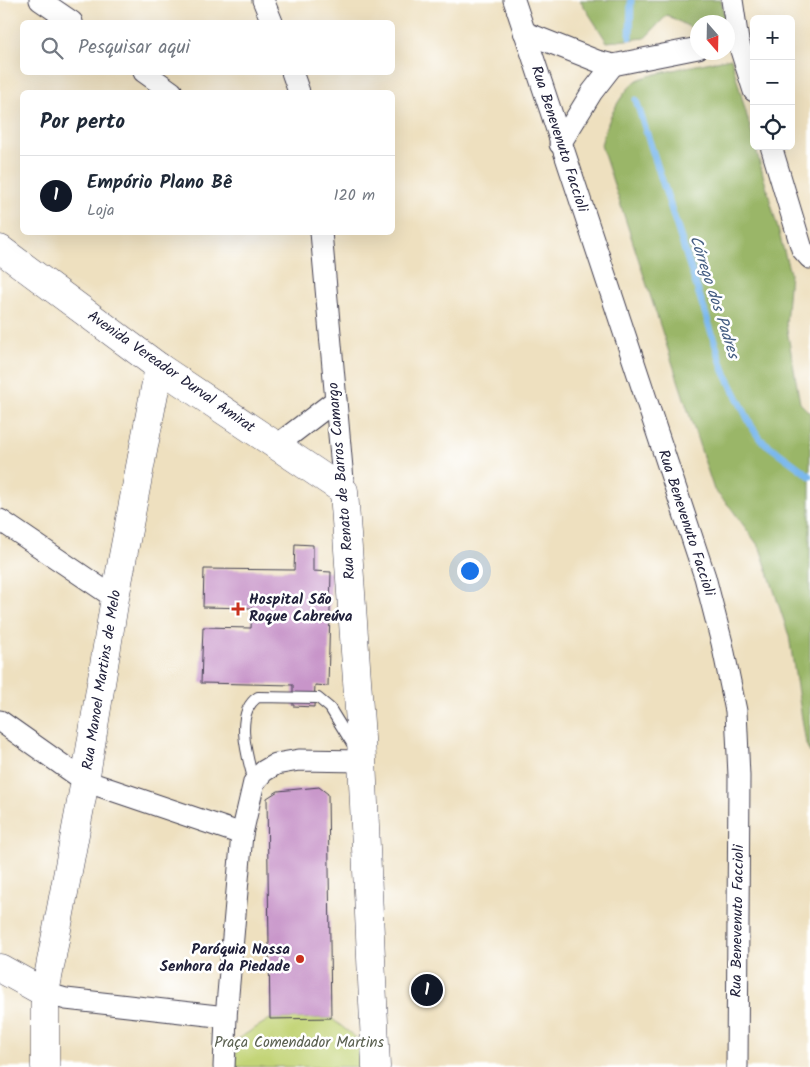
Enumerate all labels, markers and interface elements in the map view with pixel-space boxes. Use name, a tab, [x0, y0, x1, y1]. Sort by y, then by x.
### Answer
north arrow	[690, 15, 735, 60]
map controls	[750, 15, 795, 150]
button: +	[750, 15, 795, 60]
search box	[20, 20, 395, 75]
text: Pesquisar aqui	[78, 33, 190, 63]
icon: search	[38, 34, 66, 62]
button: −	[750, 60, 795, 105]
street label: Rua Benevenuto Faccioli	[524, 63, 594, 217]
button: locate	[750, 105, 795, 150]
text: Por perto	[40, 106, 125, 139]
text: Empório Plano Bê	[87, 168, 232, 198]
text: 1	[54, 183, 58, 208]
text: 120 m	[334, 183, 375, 208]
text: Loja	[87, 198, 115, 223]
water label: Córrego dos Padres	[682, 232, 746, 364]
street label: Avenida Vereador Durval Amirat	[82, 305, 260, 439]
street label: Rua Renato de Barros Camargo	[321, 381, 363, 581]
street label: Rua Benevenuto Faccioli	[651, 447, 721, 601]
your location	[457, 558, 483, 584]
street label: Rua Manoel Martins de Melo	[76, 588, 128, 772]
place label: Hospital São Roque Cabreúva	[249, 588, 353, 629]
marker: Hospital São Roque Cabreúva	[231, 602, 245, 616]
street label: Rua Benevenuto Faccioli	[725, 843, 751, 998]
place label: Paróquia Nossa Senhora da Piedade	[160, 938, 291, 979]
marker: Paróquia Nossa Senhora da Piedade	[294, 953, 306, 965]
pin: 1	[411, 971, 443, 1009]
park label: Praça Comendador Martins	[214, 1031, 384, 1055]

